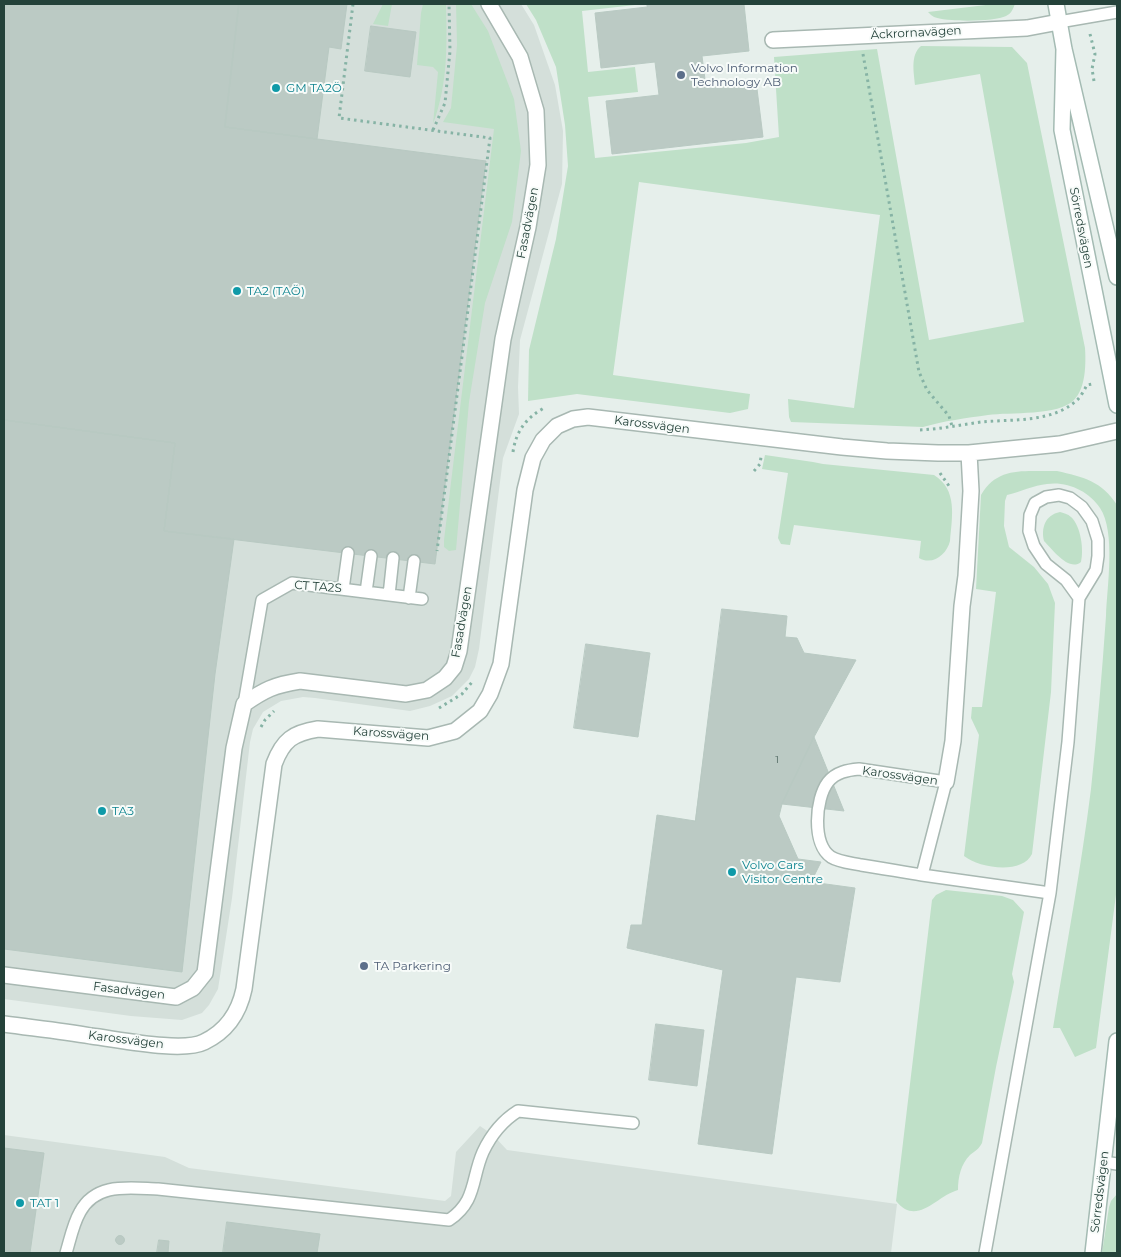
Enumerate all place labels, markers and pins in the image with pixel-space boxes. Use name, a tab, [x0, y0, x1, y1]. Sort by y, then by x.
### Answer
place label: Volvo Information Technology AB	[691, 61, 798, 89]
marker: Volvo Information Technology AB	[675, 69, 687, 81]
place label: GM TA2Ö	[286, 81, 342, 95]
marker: GM TA2Ö	[270, 82, 282, 94]
place label: TA2 (TAÖ)	[247, 284, 305, 298]
marker: TA2 (TAÖ)	[231, 285, 243, 297]
place label: TA3	[112, 804, 134, 818]
marker: TA3	[96, 805, 108, 817]
place label: Volvo Cars Visitor Centre	[742, 858, 823, 886]
marker: Volvo Cars Visitor Centre	[726, 866, 738, 878]
place label: TA Parkering	[374, 959, 451, 973]
marker: TA Parkering	[358, 960, 370, 972]
place label: TAT 1	[30, 1196, 59, 1210]
marker: TAT 1	[14, 1197, 26, 1209]

